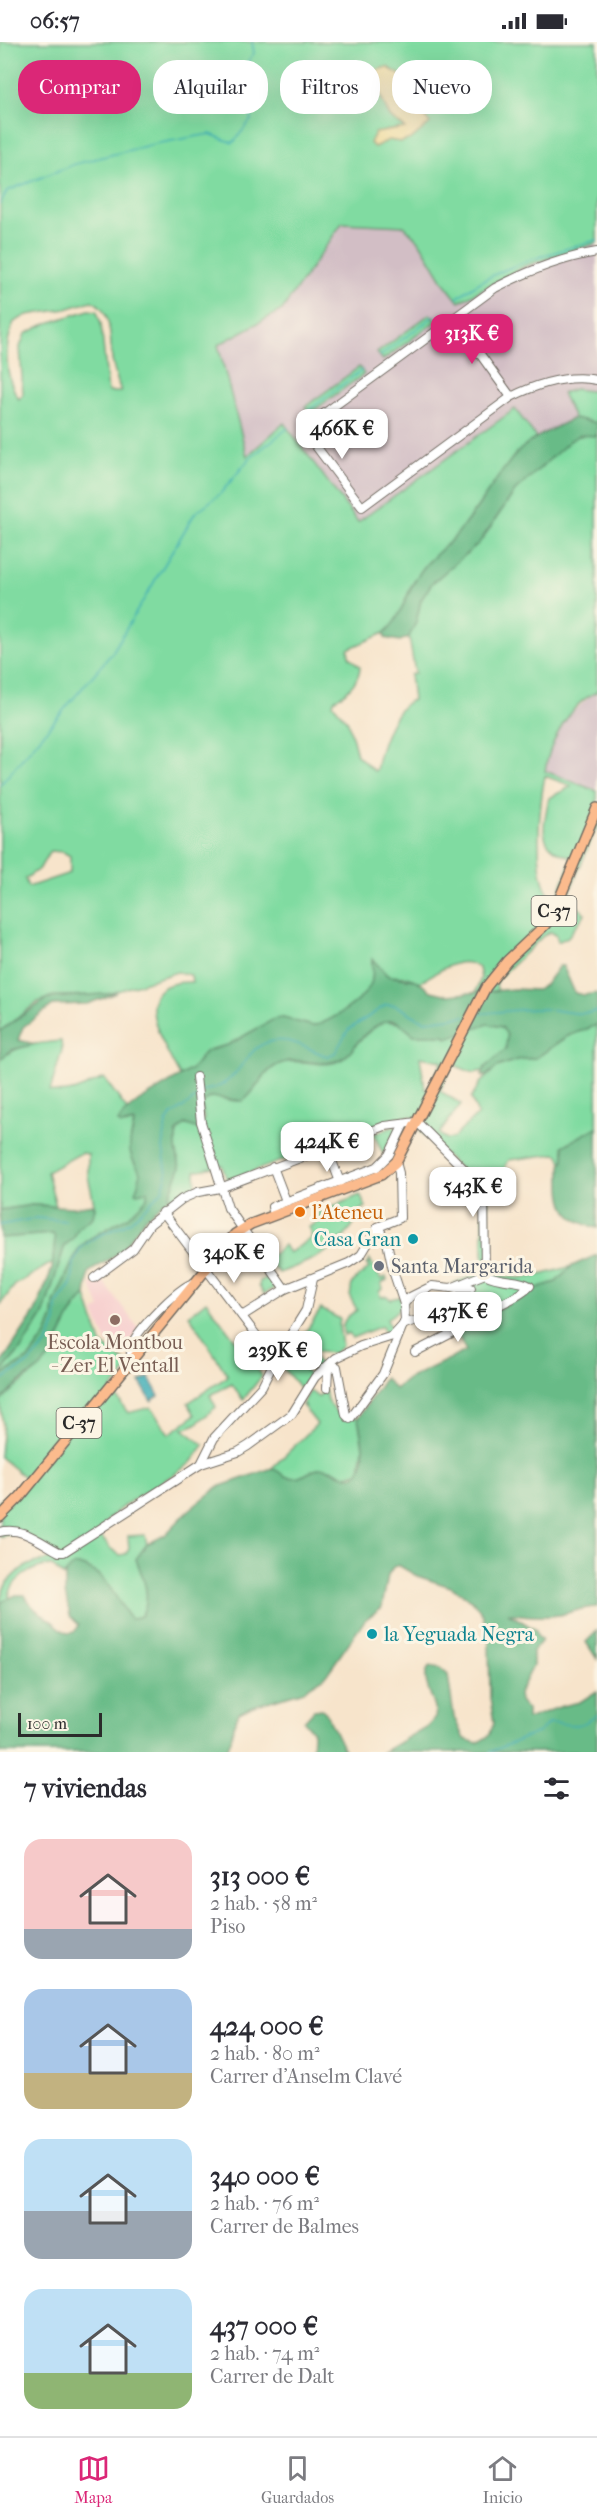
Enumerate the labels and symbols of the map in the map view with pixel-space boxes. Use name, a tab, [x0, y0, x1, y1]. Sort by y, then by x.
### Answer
pin: 313K €	[423, 314, 521, 365]
pin: 466K €	[293, 409, 391, 460]
road number: C-37	[532, 896, 576, 926]
pin: 424K €	[278, 1122, 376, 1173]
pin: 543K €	[424, 1167, 522, 1218]
place label: l'Ateneu	[311, 1201, 384, 1224]
marker: l'Ateneu	[293, 1205, 307, 1219]
place label: Casa Gran	[314, 1228, 401, 1251]
marker: Casa Gran	[406, 1232, 420, 1246]
pin: 340K €	[185, 1233, 283, 1284]
place label: Santa Margarida	[391, 1255, 534, 1278]
marker: Santa Margarida	[372, 1259, 386, 1273]
pin: 437K €	[409, 1292, 507, 1343]
marker: Escola Montbou - Zer El Ventall	[108, 1313, 122, 1327]
place label: Escola Montbou - Zer El Ventall	[47, 1331, 184, 1377]
pin: 239K €	[229, 1331, 327, 1382]
road number: C-37	[56, 1408, 101, 1438]
place label: la Yeguada Negra	[383, 1623, 535, 1646]
marker: la Yeguada Negra	[365, 1627, 379, 1641]
scale bar	[18, 1710, 102, 1738]

